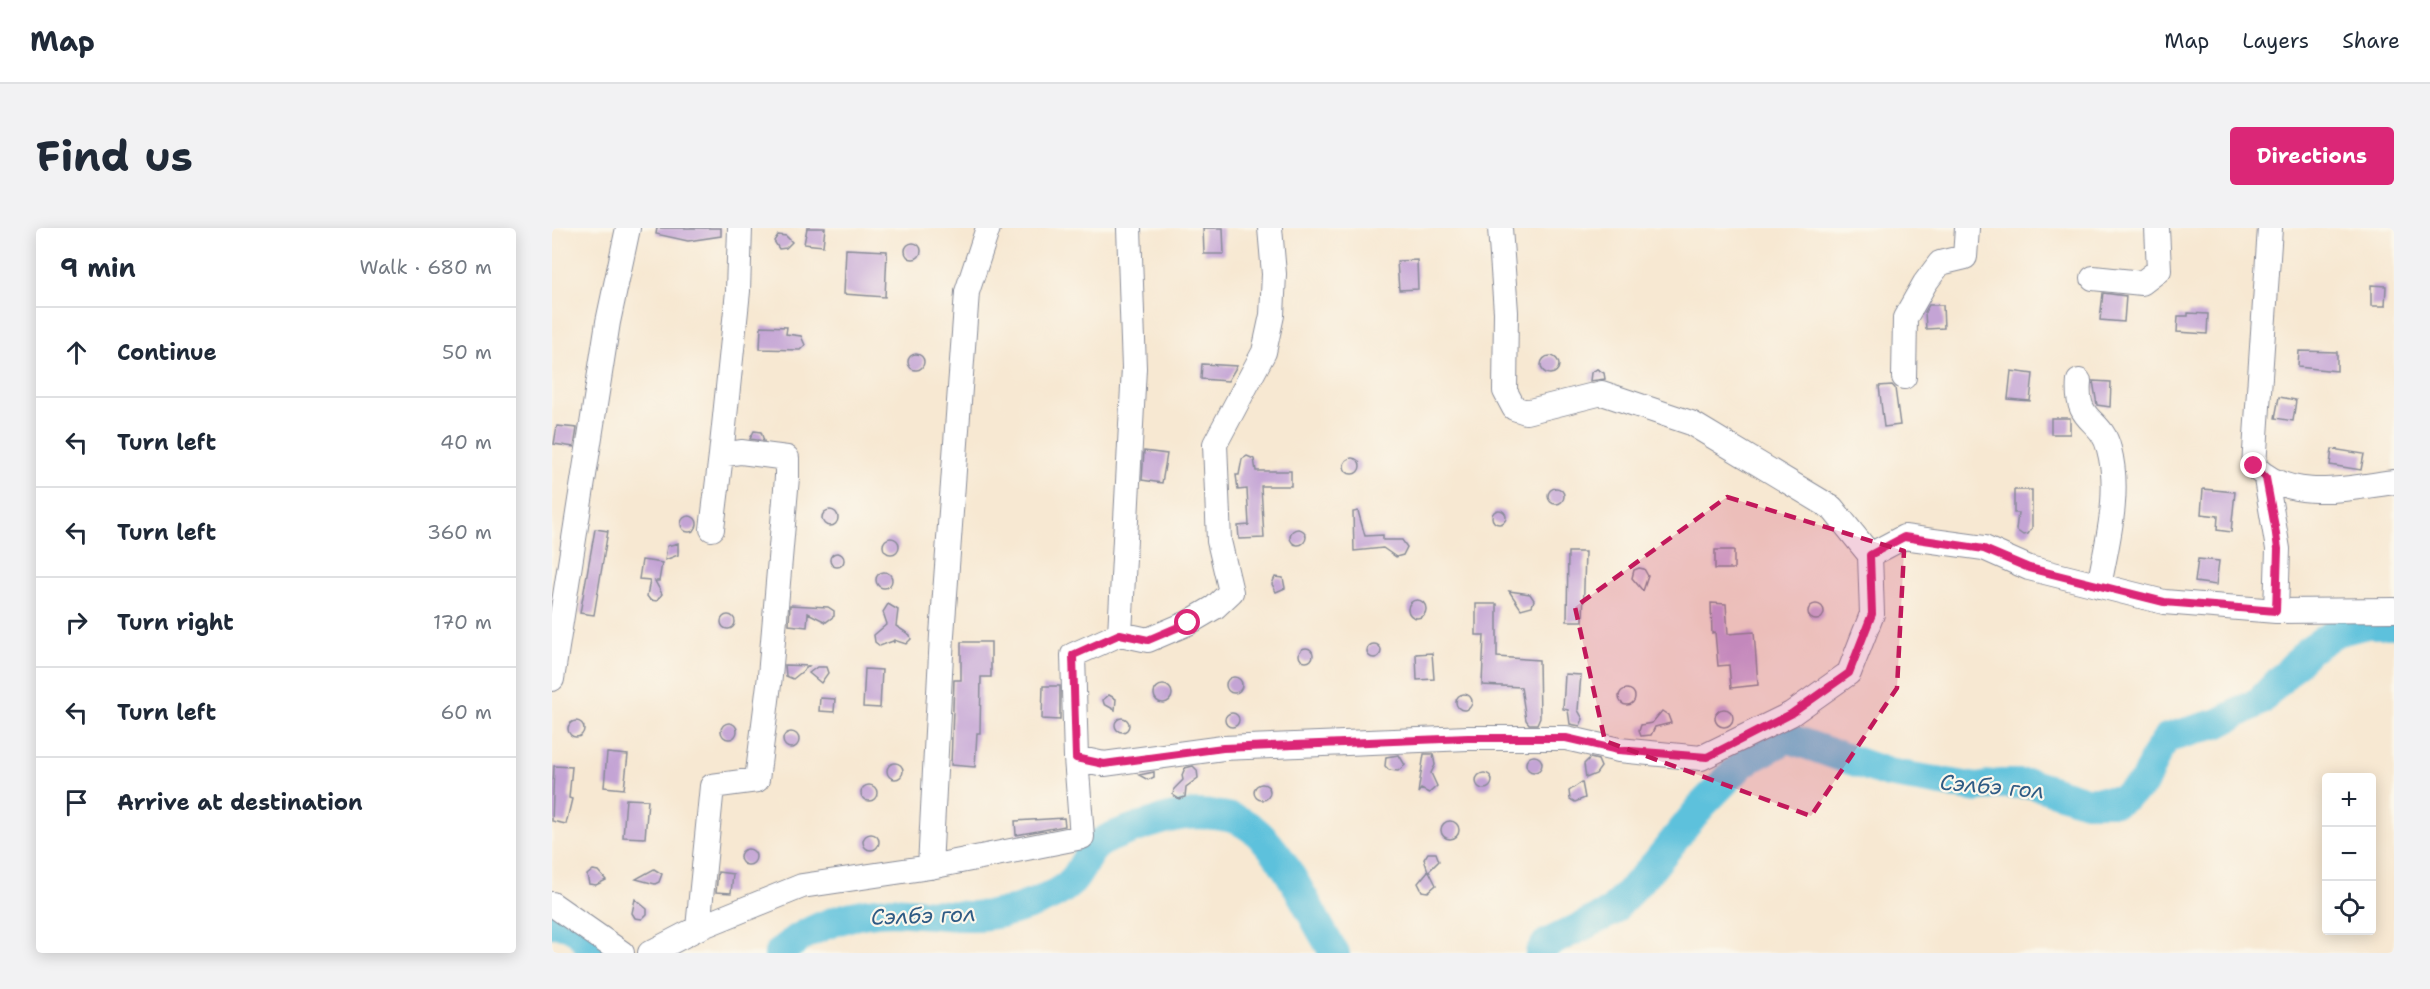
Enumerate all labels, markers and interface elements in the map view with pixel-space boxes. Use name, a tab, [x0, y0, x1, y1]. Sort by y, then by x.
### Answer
text: Map	[30, 22, 95, 60]
text: Map	[2164, 27, 2209, 55]
text: Layers	[2242, 27, 2309, 55]
text: Share	[2342, 27, 2400, 55]
button: Directions	[2230, 127, 2394, 185]
text: Find us	[36, 128, 193, 184]
text: 9 min	[60, 250, 136, 285]
text: Walk · 680 m	[360, 254, 492, 280]
icon: ahead	[60, 336, 93, 369]
text: Continue	[117, 338, 217, 367]
text: 50 m	[442, 339, 492, 365]
icon: left	[60, 426, 93, 459]
text: Turn left	[117, 428, 216, 457]
text: 40 m	[440, 429, 492, 455]
route end	[2240, 452, 2266, 478]
icon: left	[60, 516, 93, 549]
text: Turn left	[117, 518, 216, 547]
text: 360 m	[427, 519, 492, 545]
icon: right	[60, 606, 93, 639]
text: Turn right	[117, 608, 234, 637]
text: 170 m	[433, 609, 492, 635]
route start	[1174, 609, 1200, 635]
icon: left	[60, 696, 93, 729]
text: Turn left	[117, 698, 216, 727]
text: 60 m	[440, 699, 492, 725]
water label: Сэлбэ гол	[1939, 767, 2045, 806]
map controls	[2322, 773, 2376, 935]
button: +	[2322, 773, 2376, 827]
icon: arrive	[60, 786, 93, 819]
text: Arrive at destination	[117, 788, 363, 817]
button: −	[2322, 827, 2376, 881]
button: locate	[2322, 881, 2376, 935]
water label: Сэлбэ гол	[870, 899, 976, 932]

